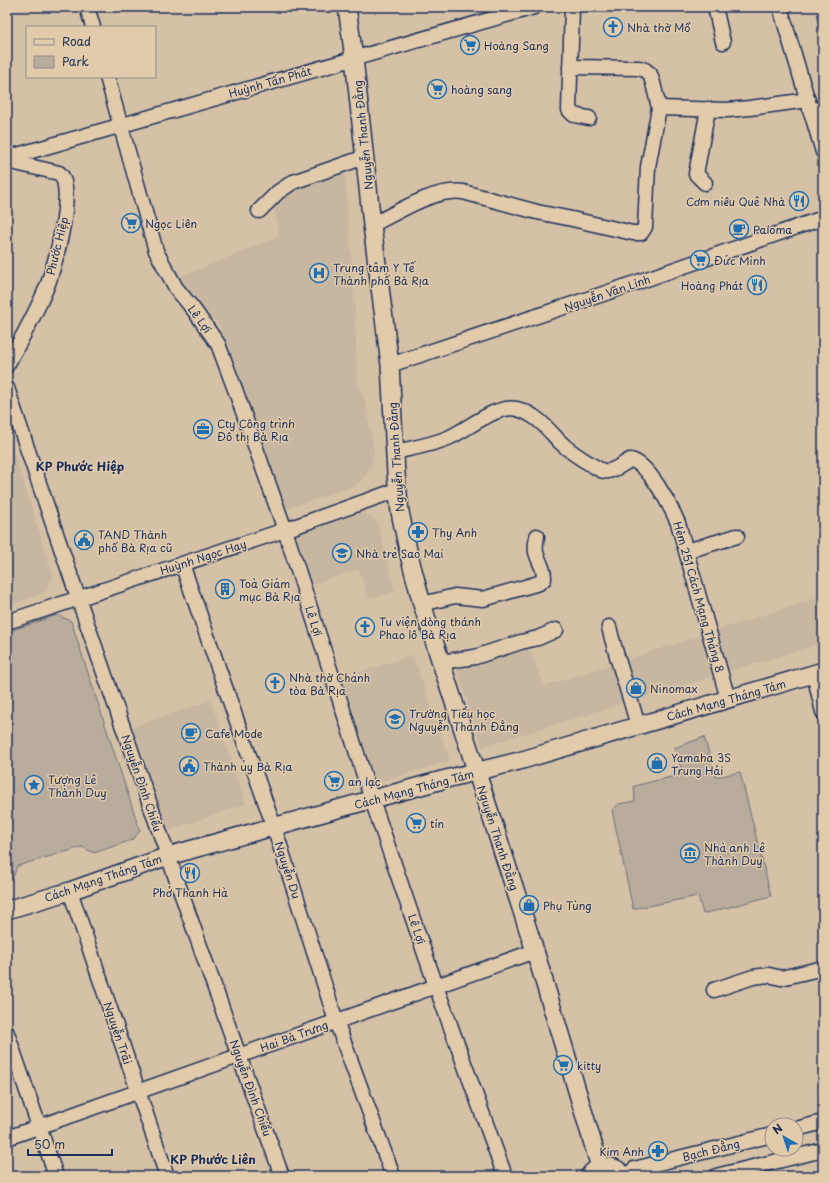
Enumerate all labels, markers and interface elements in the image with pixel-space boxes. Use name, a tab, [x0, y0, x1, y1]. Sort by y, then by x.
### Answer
church icon: Nhà thờ Mồ	[602, 16, 624, 38]
place label: Nhà thờ Mồ	[627, 19, 691, 36]
legend	[26, 26, 156, 78]
text: Road	[62, 32, 91, 50]
supermarket icon: Hoàng Sang	[459, 34, 481, 56]
place label: Hoàng Sang	[484, 37, 549, 54]
text: Park	[62, 52, 89, 70]
street label: Huỳnh Tấn Phát	[227, 62, 314, 102]
supermarket icon: hoàng sang	[426, 78, 448, 100]
street label: Nguyễn Thanh Đằng	[349, 79, 377, 191]
place label: hoàng sang	[451, 81, 512, 98]
restaurant icon: Cơm niêu Quê Nhà	[788, 190, 810, 212]
place label: Cơm niêu Quê Nhà	[686, 193, 785, 210]
supermarket icon: Ngọc Liên	[120, 212, 142, 234]
street label: Phước Hiệp	[42, 215, 73, 277]
place label: Ngọc Liên	[145, 215, 197, 232]
cafe icon: Paloma	[728, 218, 750, 240]
place label: Paloma	[753, 221, 792, 238]
supermarket icon: Đức Minh	[689, 249, 711, 271]
place label: Đức Minh	[714, 252, 766, 269]
place label: Trung tâm Y Tế Thành phố Bà Rịa	[333, 259, 430, 289]
hospital icon: Trung tâm Y Tế Thành phố Bà Rịa	[308, 262, 330, 284]
street label: Nguyễn Văn Linh	[562, 270, 652, 316]
restaurant icon: Hoàng Phát	[746, 274, 768, 296]
place label: Hoàng Phát	[681, 277, 743, 294]
street label: Lê Lợi	[184, 301, 216, 337]
street label: Nguyễn Thanh Đằng	[384, 402, 408, 512]
place label: Cty Công trình Đô thị Bà Rịa	[217, 415, 295, 445]
office icon: Cty Công trình Đô thị Bà Rịa	[192, 418, 214, 440]
district label: KP Phước Hiệp	[36, 457, 125, 475]
street label: Hẻm 251 Cách Mạng Tháng 8	[669, 519, 729, 675]
pharmacy icon: Thy Anh	[407, 521, 429, 543]
place label: Thy Anh	[432, 524, 477, 541]
place label: TAND Thành phố Bà Rịa cũ	[98, 526, 172, 556]
public building icon: TAND Thành phố Bà Rịa cũ	[73, 529, 95, 551]
street label: Huỳnh Ngọc Hay	[158, 535, 248, 579]
school or university icon: Nhà trẻ Sao Mai	[331, 542, 353, 564]
place label: Nhà trẻ Sao Mai	[356, 545, 444, 562]
place label: Toà Giám mục Bà Rịa	[239, 575, 301, 605]
building icon: Toà Giám mục Bà Rịa	[214, 578, 236, 600]
street label: Lê Lợi	[301, 604, 327, 638]
place label: Tu viện dòng thánh Phao lô Bà Rịa	[379, 613, 481, 643]
church icon: Tu viện dòng thánh Phao lô Bà Rịa	[354, 616, 376, 638]
place label: Nhà thờ Chánh tòa Bà Rịa	[289, 669, 370, 699]
church icon: Nhà thờ Chánh tòa Bà Rịa	[264, 672, 286, 694]
street label: Cách Mạng Tháng Tám	[664, 675, 788, 725]
shop icon: Ninomax	[625, 677, 647, 699]
place label: Ninomax	[650, 680, 698, 697]
place label: Trường Tiểu học Nguyễn Thanh Đằng	[409, 705, 519, 735]
school or university icon: Trường Tiểu học Nguyễn Thanh Đằng	[384, 708, 406, 730]
cafe icon: Cafe Mode	[180, 722, 202, 744]
place label: Cafe Mode	[205, 725, 263, 742]
street label: Nguyễn Đình Chiểu	[117, 732, 167, 834]
place label: Yamaha 3S Trung Hải	[671, 749, 731, 779]
shop icon: Yamaha 3S Trung Hải	[646, 752, 668, 774]
public building icon: Thành ủy Bà Rịa	[178, 755, 200, 777]
place label: Thành ủy Bà Rịa	[203, 758, 293, 775]
street label: Cách Mạng Tháng Tám	[352, 765, 476, 813]
supermarket icon: an lạc	[323, 770, 345, 792]
place label: Tượng Lê Thành Duy	[48, 771, 107, 801]
place label: an lạc	[348, 773, 381, 790]
place icon: Tượng Lê Thành Duy	[23, 774, 45, 796]
street label: Nguyễn Thanh Đằng	[473, 783, 523, 893]
supermarket icon: tín	[405, 812, 427, 834]
place label: tín	[430, 815, 444, 832]
street label: Nguyễn Du	[271, 839, 305, 901]
place label: Nhà anh Lê Thành Duy	[704, 839, 765, 869]
museum icon: Nhà anh Lê Thành Duy	[679, 842, 701, 864]
street label: Cách Mạng Tháng Tám	[42, 850, 164, 906]
restaurant icon: Phở Thanh Hà	[179, 862, 201, 884]
place label: Phở Thanh Hà	[152, 884, 228, 901]
shop icon: Phụ Tùng	[518, 894, 540, 916]
place label: Phụ Tùng	[543, 897, 592, 914]
street label: Lê Lợi	[404, 912, 430, 946]
street label: Nguyễn Trãi	[99, 1000, 137, 1066]
street label: Hai Bà Trưng	[258, 1016, 330, 1056]
street label: Nguyễn Đình Chiểu	[226, 1037, 276, 1139]
supermarket icon: kitty	[552, 1054, 574, 1076]
place label: kitty	[577, 1057, 601, 1074]
north arrow	[764, 1117, 804, 1157]
text: N	[769, 1119, 786, 1138]
scale bar	[28, 1131, 112, 1157]
text: 50 m	[34, 1135, 65, 1153]
street label: Bạch Đằng	[681, 1135, 741, 1165]
pharmacy icon: Kim Anh	[647, 1140, 669, 1162]
place label: Kim Anh	[600, 1143, 644, 1160]
district label: KP Phước Liên	[170, 1150, 256, 1168]

